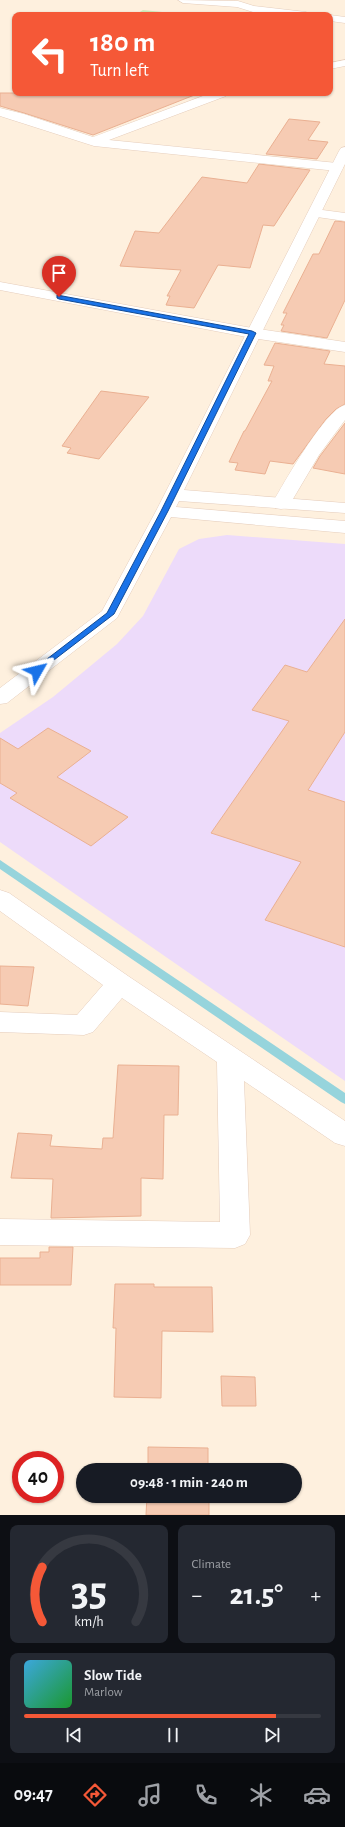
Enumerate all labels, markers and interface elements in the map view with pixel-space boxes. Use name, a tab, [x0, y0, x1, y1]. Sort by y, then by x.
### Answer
icon: left	[24, 28, 76, 80]
text: 180 m	[90, 29, 155, 57]
text: Turn left	[90, 62, 149, 80]
pin	[42, 256, 76, 297]
icon: arrive	[48, 262, 70, 284]
position arrow	[16, 650, 58, 692]
speed limit sign: 40	[12, 1451, 64, 1503]
text: 09:48 · 1 min · 240 m	[130, 1475, 248, 1490]
text: Climate	[192, 1558, 231, 1571]
text: 35	[71, 1572, 107, 1613]
text: 21.5°	[229, 1580, 283, 1610]
text: −	[192, 1584, 202, 1606]
text: +	[310, 1584, 321, 1606]
text: km/h	[74, 1615, 103, 1629]
text: Slow Tide	[84, 1668, 142, 1683]
text: Marlow	[84, 1686, 122, 1699]
icon: previous	[63, 1724, 85, 1746]
icon: pause	[162, 1724, 184, 1746]
icon: next	[261, 1724, 283, 1746]
icon: directions	[81, 1781, 109, 1809]
icon: music	[136, 1781, 164, 1809]
icon: phone	[192, 1781, 220, 1809]
icon: climate	[247, 1781, 275, 1809]
icon: car	[303, 1781, 331, 1809]
text: 09:47	[14, 1786, 53, 1804]

